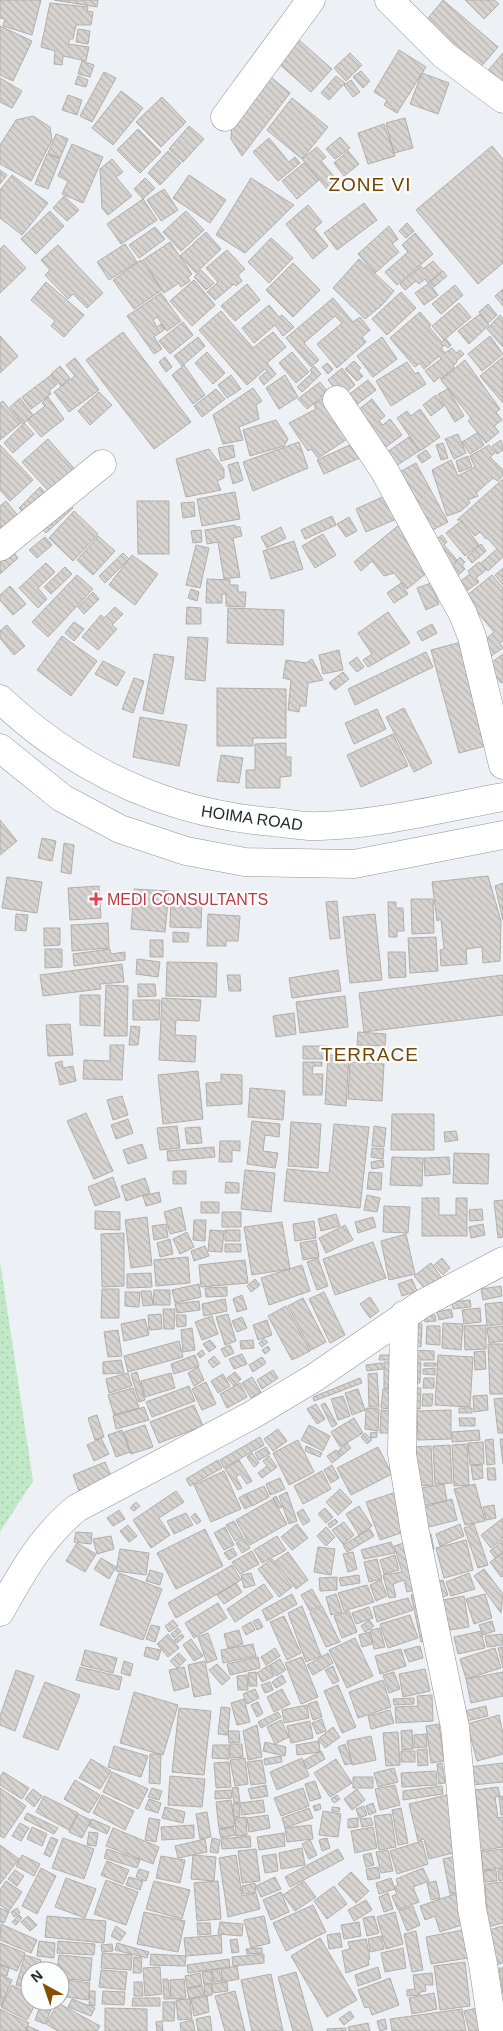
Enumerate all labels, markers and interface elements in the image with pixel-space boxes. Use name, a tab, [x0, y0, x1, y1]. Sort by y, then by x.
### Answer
district label: ZONE VI	[328, 174, 412, 195]
street label: HOIMA ROAD	[200, 802, 304, 834]
place label: MEDI CONSULTANTS	[107, 891, 268, 908]
marker: MEDI CONSULTANTS	[89, 892, 103, 906]
district label: TERRACE	[321, 1044, 419, 1065]
north arrow	[20, 1961, 70, 2011]
text: N	[28, 1967, 46, 1985]

